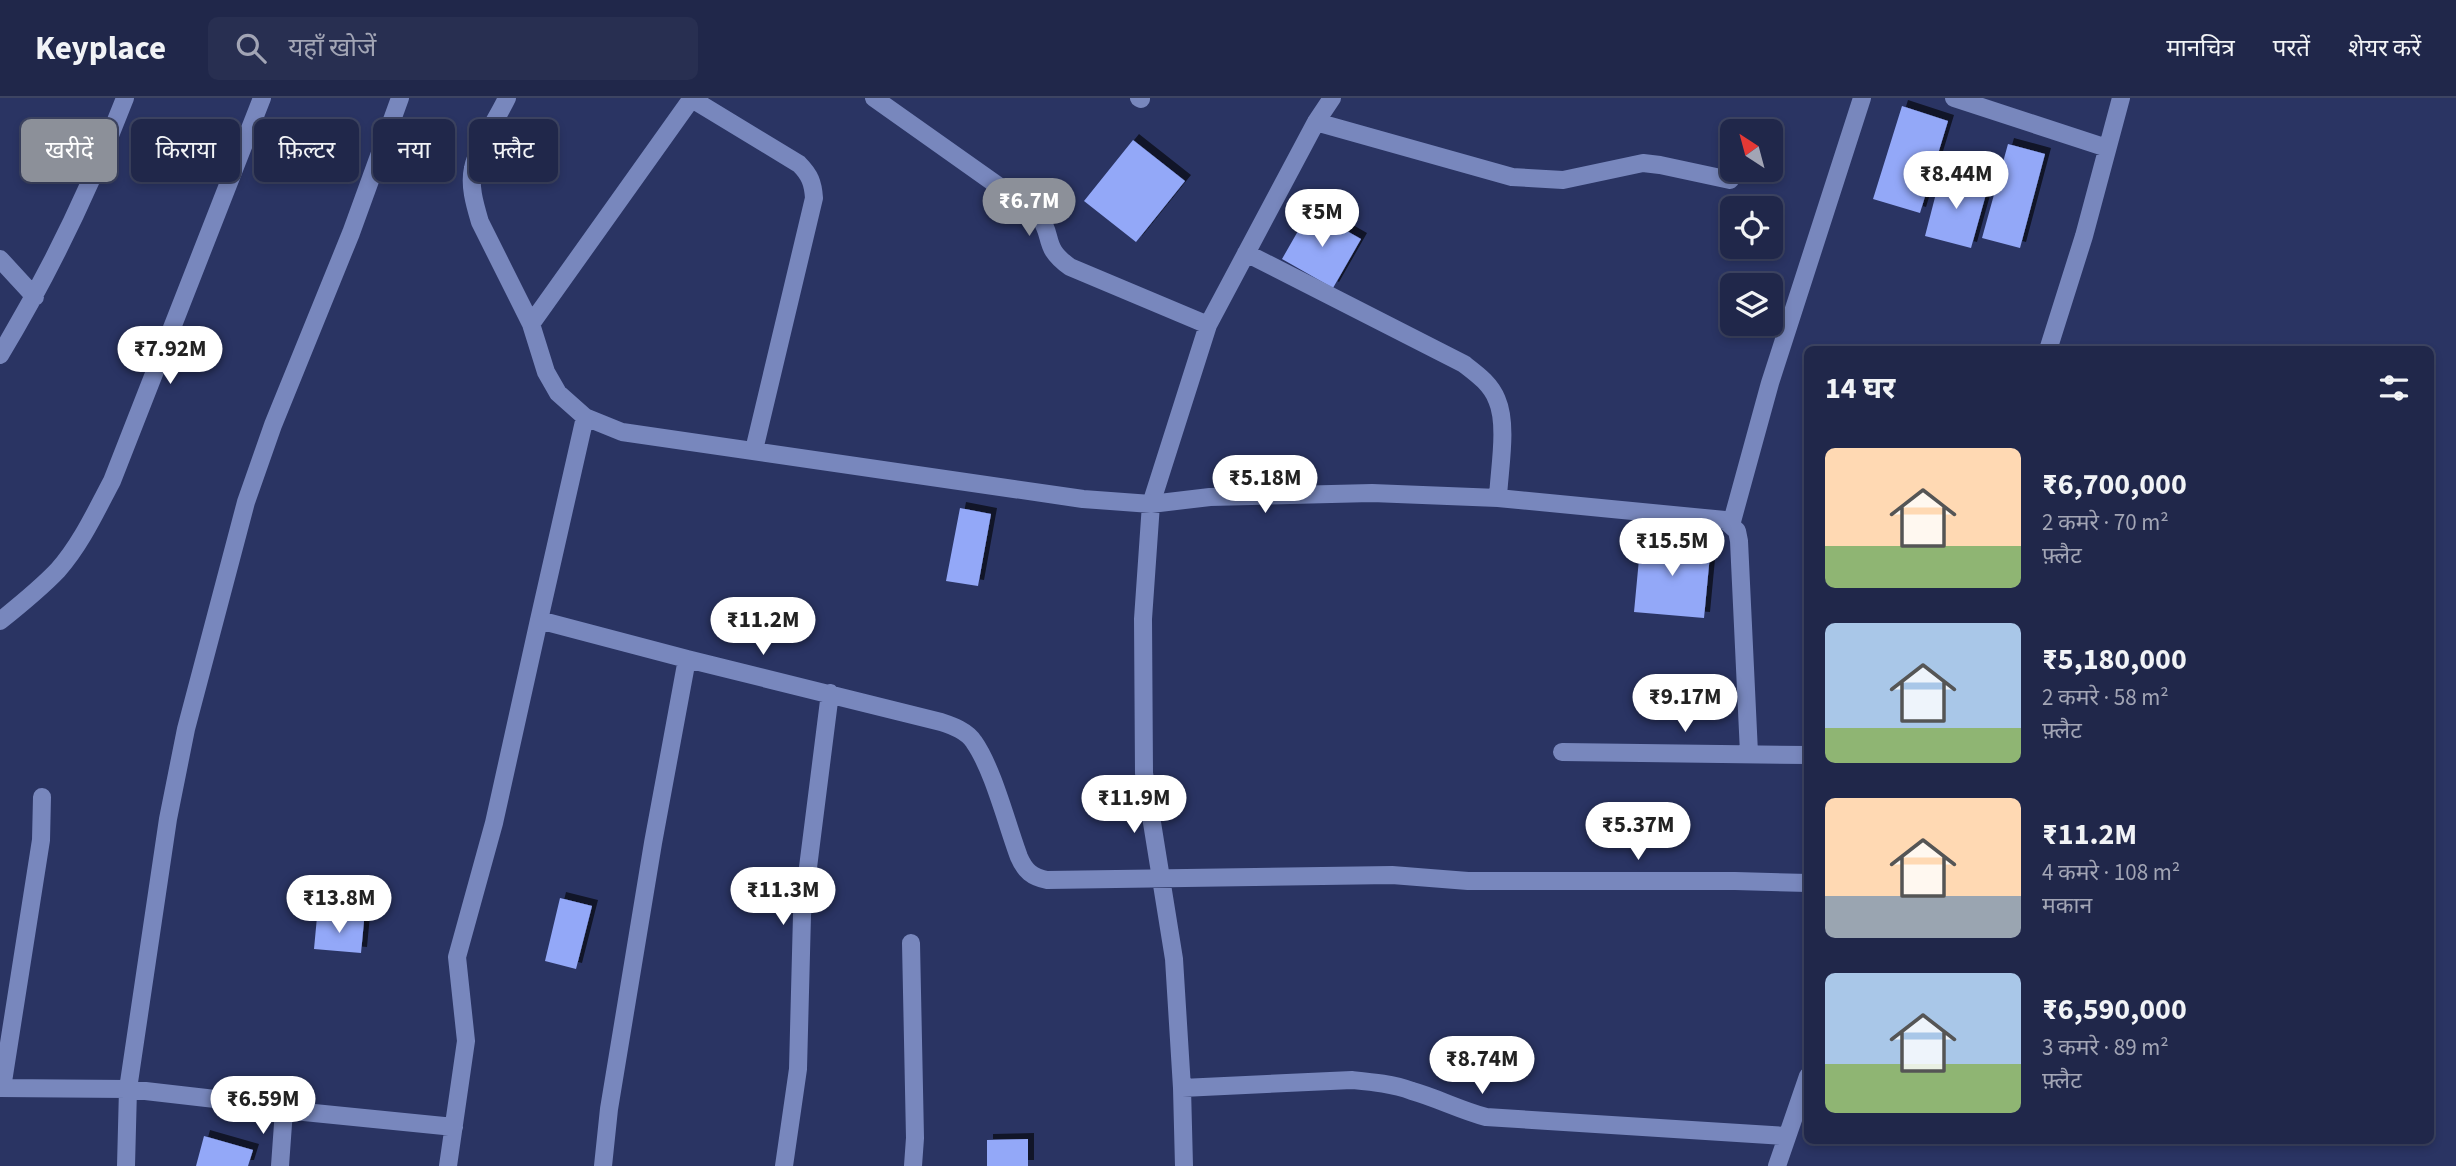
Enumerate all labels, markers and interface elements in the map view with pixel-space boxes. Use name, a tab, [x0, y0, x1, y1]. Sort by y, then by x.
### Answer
search box	[208, 17, 698, 80]
text: Keyplace	[35, 25, 166, 72]
icon: search	[232, 29, 270, 67]
text: यहाँ खोजें	[288, 29, 376, 66]
text: मानचित्र	[2166, 31, 2235, 66]
text: परतें	[2273, 31, 2310, 66]
text: शेयर करें	[2348, 31, 2421, 66]
chip: खरीदें	[21, 119, 117, 182]
chip: किराया	[131, 119, 240, 182]
chip: फ़िल्टर	[254, 119, 359, 182]
chip: नया	[373, 119, 455, 182]
chip: फ़्लैट	[469, 119, 558, 182]
north arrow	[1720, 119, 1783, 182]
map controls	[1720, 119, 1783, 336]
pin: ₹8.44M	[1899, 152, 2013, 211]
text: ₹8.44M	[1919, 157, 1993, 190]
pin: ₹6.7M	[980, 178, 1078, 238]
text: ₹6.7M	[999, 184, 1059, 217]
pin: ₹5M	[1288, 190, 1356, 249]
text: ₹5M	[1301, 195, 1343, 228]
button: locate	[1720, 196, 1783, 259]
button: layers	[1720, 273, 1783, 336]
pin: ₹7.92M	[113, 327, 227, 386]
text: ₹7.92M	[133, 332, 207, 365]
text: 14 घर	[1825, 367, 1895, 410]
icon: filters	[2375, 369, 2413, 407]
pin: ₹5.18M	[1208, 456, 1322, 515]
text: ₹5.18M	[1228, 461, 1302, 494]
text: ₹6,700,000	[2042, 463, 2187, 506]
icon: home	[1881, 476, 1965, 560]
text: 2 कमरे · 70 m²	[2042, 506, 2169, 539]
pin: ₹15.5M	[1615, 518, 1729, 578]
text: ₹15.5M	[1635, 524, 1709, 557]
text: फ़्लैट	[2042, 539, 2082, 572]
pin: ₹11.2M	[706, 598, 820, 657]
text: ₹11.2M	[726, 603, 800, 636]
text: ₹5,180,000	[2042, 638, 2187, 681]
icon: home	[1881, 651, 1965, 735]
pin: ₹9.17M	[1628, 674, 1742, 734]
text: ₹9.17M	[1648, 680, 1722, 713]
text: 2 कमरे · 58 m²	[2042, 681, 2169, 714]
text: फ़्लैट	[2042, 714, 2082, 747]
pin: ₹11.9M	[1077, 776, 1191, 835]
text: ₹11.9M	[1097, 781, 1171, 814]
pin: ₹5.37M	[1581, 802, 1695, 862]
text: ₹5.37M	[1601, 808, 1675, 841]
text: ₹11.2M	[2042, 813, 2137, 856]
icon: home	[1881, 826, 1965, 910]
text: 4 कमरे · 108 m²	[2042, 856, 2180, 889]
pin: ₹11.3M	[726, 868, 840, 927]
text: ₹11.3M	[746, 873, 820, 906]
pin: ₹13.8M	[282, 876, 396, 935]
text: ₹13.8M	[302, 881, 376, 914]
text: मकान	[2042, 889, 2092, 922]
text: ₹6,590,000	[2042, 988, 2187, 1031]
icon: home	[1881, 1001, 1965, 1085]
text: 3 कमरे · 89 m²	[2042, 1031, 2169, 1064]
pin: ₹8.74M	[1425, 1037, 1539, 1096]
text: ₹8.74M	[1445, 1042, 1519, 1075]
text: फ़्लैट	[2042, 1064, 2082, 1097]
pin: ₹6.59M	[206, 1076, 320, 1136]
text: ₹6.59M	[226, 1082, 300, 1115]

